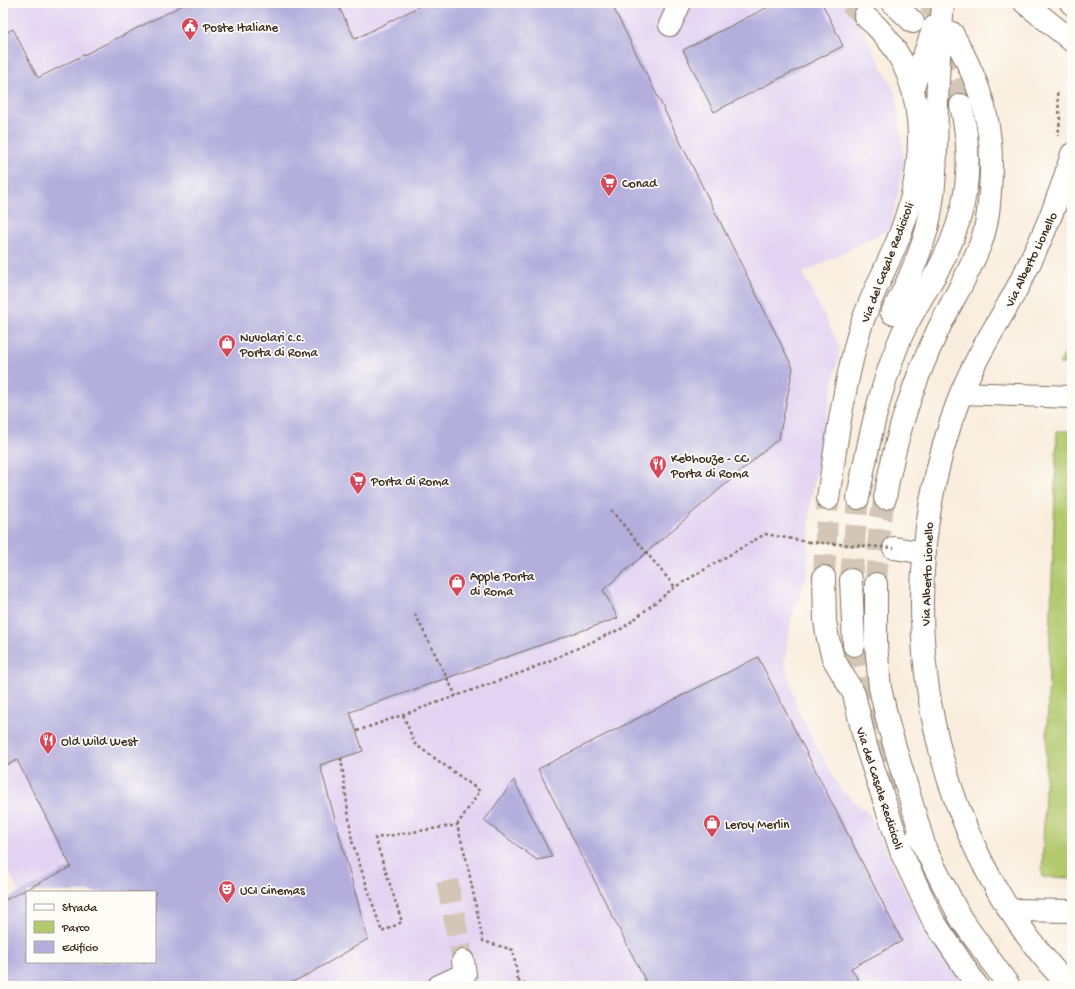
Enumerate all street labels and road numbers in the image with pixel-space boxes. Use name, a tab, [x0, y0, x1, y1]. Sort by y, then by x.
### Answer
street label: Via del Casale Redicicoli	[858, 200, 918, 326]
street label: Via Alberto Lionello	[1002, 210, 1062, 311]
street label: Via Alberto Lionello	[919, 522, 938, 627]
street label: Via del Casale Redicicoli	[851, 725, 906, 852]

